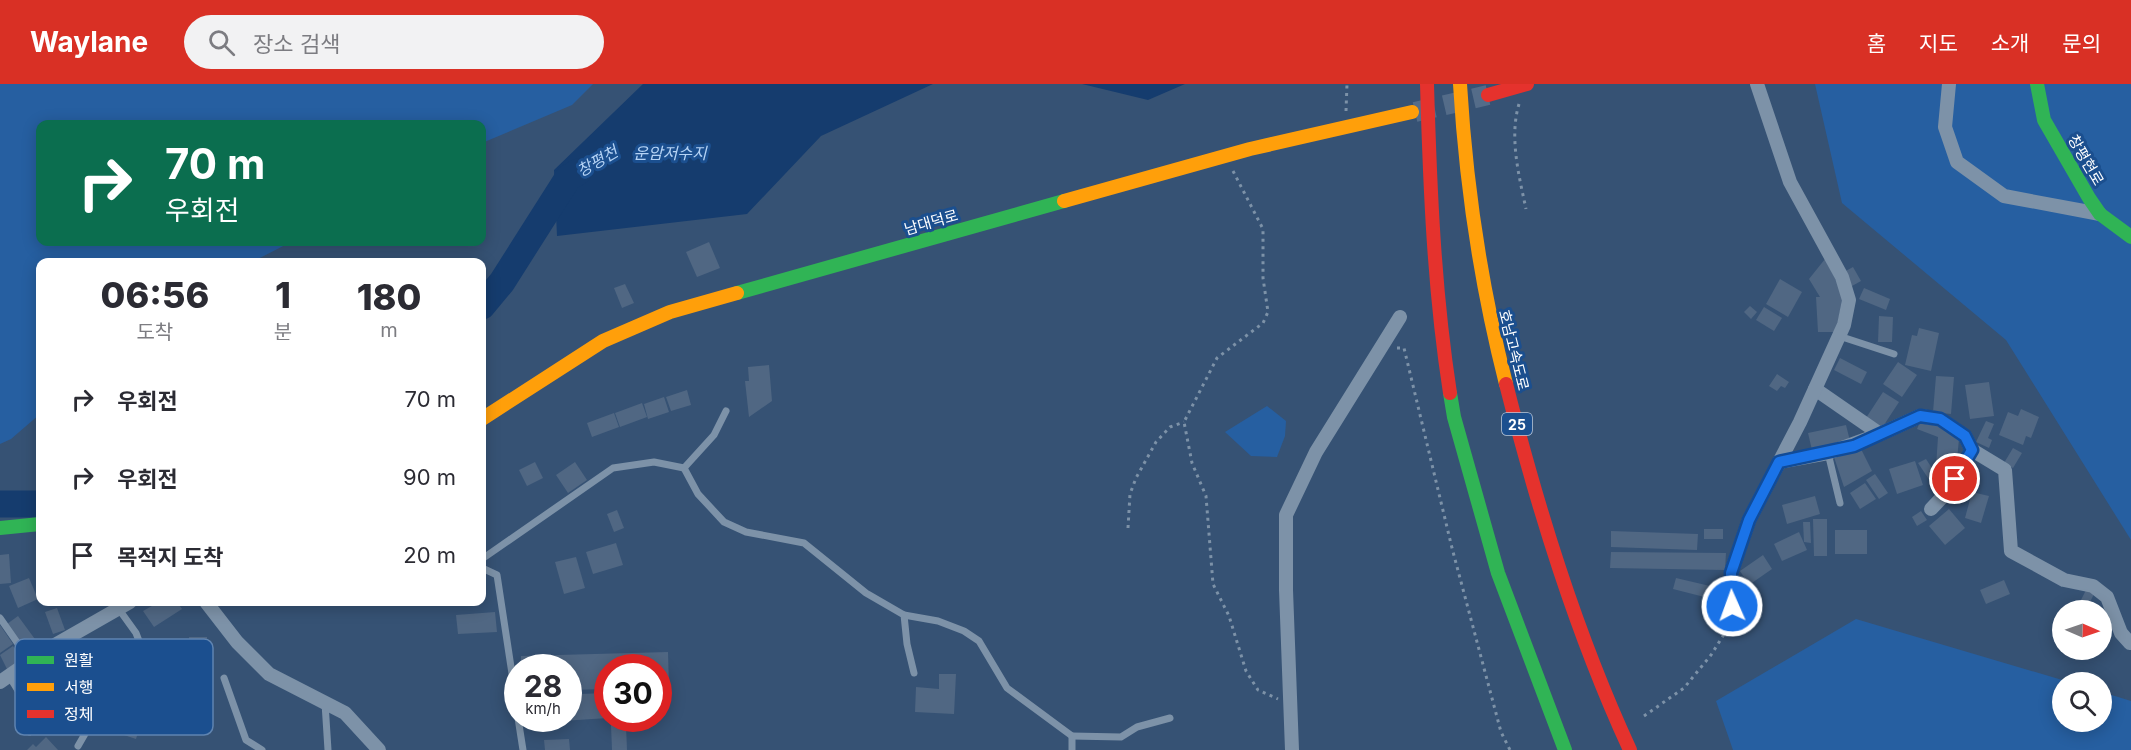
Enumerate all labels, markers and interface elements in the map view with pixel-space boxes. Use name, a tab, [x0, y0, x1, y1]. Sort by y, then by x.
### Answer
search box	[184, 15, 604, 69]
text: Waylane	[30, 25, 148, 59]
icon: search	[205, 26, 238, 59]
text: 장소 검색	[253, 31, 340, 57]
text: 홈	[1867, 31, 1886, 56]
text: 지도	[1919, 31, 1958, 56]
text: 소개	[1991, 31, 2029, 56]
text: 문의	[2062, 31, 2101, 56]
street label: 창평현로	[2064, 131, 2108, 189]
text: 70 m	[165, 138, 265, 189]
water label: 창평천	[573, 140, 623, 181]
water label: 운암저수지	[633, 143, 708, 163]
icon: right	[66, 144, 144, 222]
text: 우회전	[165, 194, 240, 227]
street label: 남대덕로	[902, 205, 960, 239]
text: 06:56	[101, 273, 209, 317]
text: 1	[275, 273, 291, 317]
text: 180	[357, 275, 421, 319]
street label: 호남고속도로	[1495, 308, 1533, 392]
text: m	[380, 318, 398, 342]
text: 도착	[136, 320, 173, 344]
text: 분	[274, 320, 292, 344]
icon: right	[66, 383, 99, 416]
text: 70 m	[405, 386, 456, 412]
text: 우회전	[117, 388, 178, 414]
road number: 25	[1502, 413, 1532, 435]
pin	[1929, 453, 1980, 504]
icon: right	[66, 461, 99, 494]
icon: arrive	[1938, 462, 1971, 495]
text: 90 m	[403, 464, 456, 490]
text: 우회전	[117, 466, 178, 492]
icon: arrive	[66, 539, 99, 572]
text: 20 m	[403, 542, 456, 568]
text: 목적지 도착	[117, 544, 223, 570]
position arrow	[1700, 574, 1764, 638]
north arrow	[2052, 600, 2112, 660]
map controls	[2052, 600, 2112, 732]
legend	[15, 639, 213, 735]
text: 원활	[64, 650, 94, 670]
speed limit sign: 30	[594, 654, 672, 732]
text: 28	[524, 668, 562, 704]
button: search	[2052, 672, 2112, 732]
text: 서행	[64, 677, 93, 697]
text: km/h	[525, 699, 561, 718]
text: 정체	[64, 704, 93, 724]

